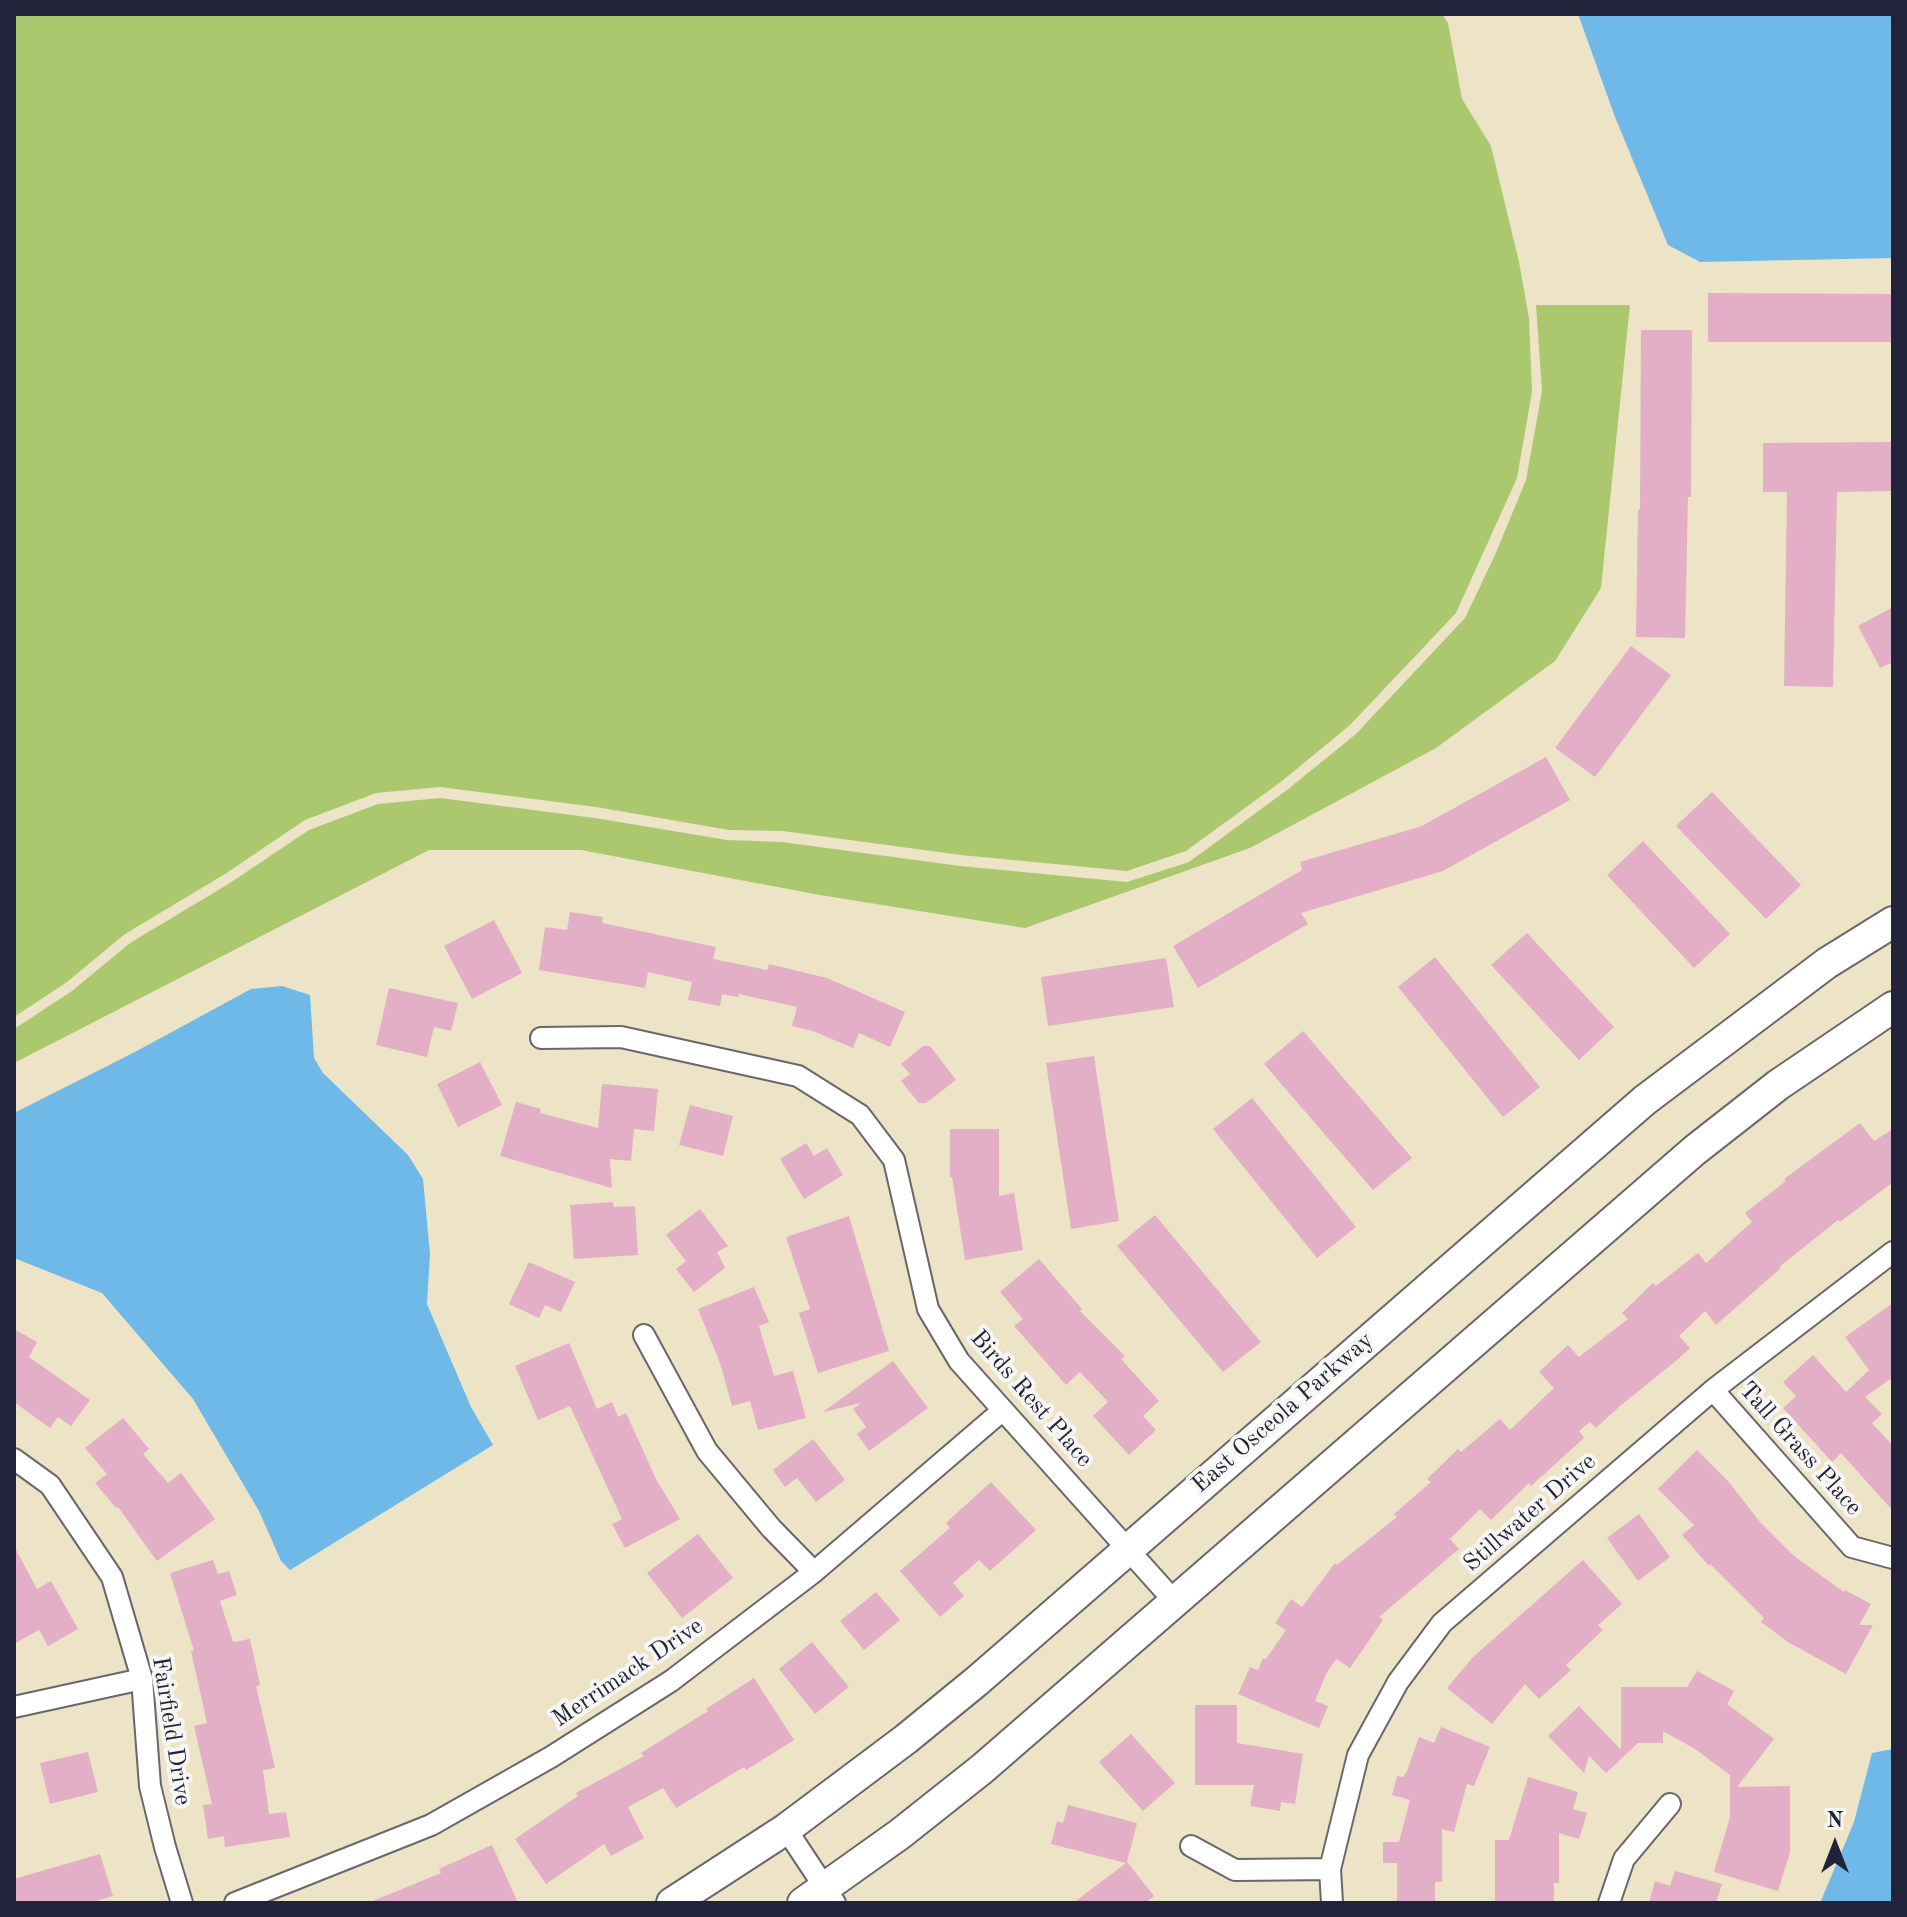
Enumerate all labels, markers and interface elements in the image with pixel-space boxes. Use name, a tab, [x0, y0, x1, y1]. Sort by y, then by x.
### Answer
street label: Birds Rest Place	[964, 1324, 1098, 1474]
street label: East Osceola Parkway	[1186, 1326, 1380, 1500]
street label: Tall Grass Place	[1732, 1376, 1868, 1522]
street label: Stillwater Drive	[1458, 1448, 1602, 1578]
street label: Merrimack Drive	[547, 1612, 709, 1734]
street label: Fairfield Drive	[145, 1655, 197, 1807]
north arrow	[1795, 1805, 1875, 1885]
text: N	[1827, 1810, 1843, 1832]

